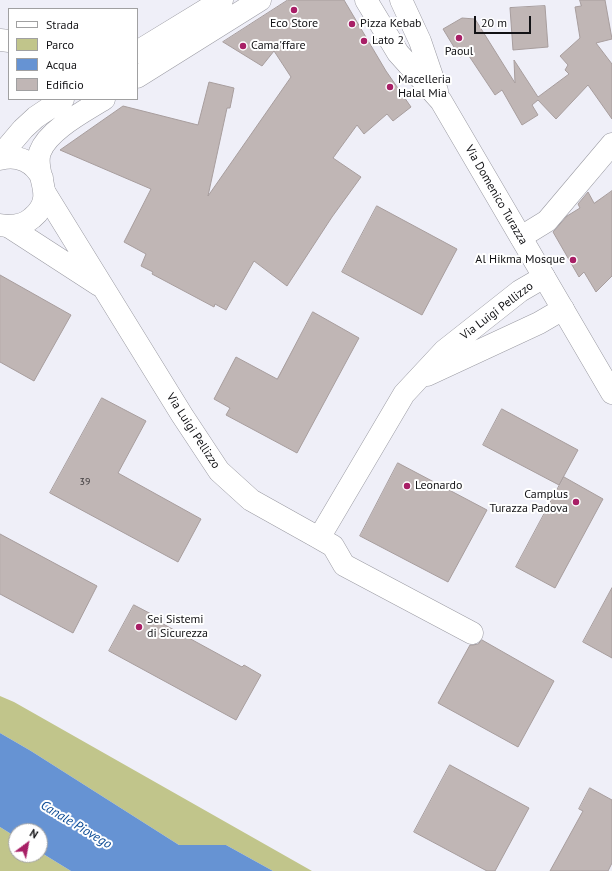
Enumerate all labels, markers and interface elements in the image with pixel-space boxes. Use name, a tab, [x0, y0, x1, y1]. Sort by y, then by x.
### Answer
marker: Eco Store	[289, 5, 299, 15]
legend	[8, 8, 138, 100]
scale bar	[476, 8, 533, 34]
text: 20 m	[481, 15, 507, 30]
text: Strada	[46, 17, 79, 32]
place label: Eco Store	[270, 17, 318, 31]
place label: Pizza Kebab	[360, 17, 422, 31]
marker: Pizza Kebab	[347, 19, 357, 29]
marker: Paoul	[454, 33, 464, 43]
place label: Lato 2	[372, 34, 404, 48]
marker: Lato 2	[359, 36, 369, 46]
text: Parco	[46, 37, 74, 52]
place label: Cama'ffare	[251, 39, 306, 53]
marker: Cama'ffare	[238, 41, 248, 51]
place label: Paoul	[445, 45, 473, 59]
text: Acqua	[46, 57, 77, 72]
place label: Macelleria Halal Mia	[398, 73, 451, 101]
text: Edificio	[46, 77, 84, 92]
marker: Macelleria Halal Mia	[385, 82, 395, 92]
street label: Via Domenico Turazza	[462, 143, 530, 247]
place label: Al Hikma Mosque	[475, 253, 565, 267]
marker: Al Hikma Mosque	[568, 255, 578, 265]
street label: Via Luigi Pellizzo	[458, 279, 536, 343]
street label: Via Luigi Pellizzo	[163, 390, 223, 472]
house number: 39	[80, 476, 90, 488]
place label: Leonardo	[415, 479, 462, 493]
marker: Leonardo	[402, 481, 412, 491]
place label: Camplus Turazza Padova	[489, 488, 568, 516]
marker: Camplus Turazza Padova	[571, 497, 581, 507]
place label: Sei Sistemi di Sicurezza	[147, 613, 208, 641]
marker: Sei Sistemi di Sicurezza	[134, 622, 144, 632]
water label: Canale Piovego	[38, 798, 114, 852]
north arrow	[8, 823, 48, 863]
text: N	[27, 826, 41, 842]

